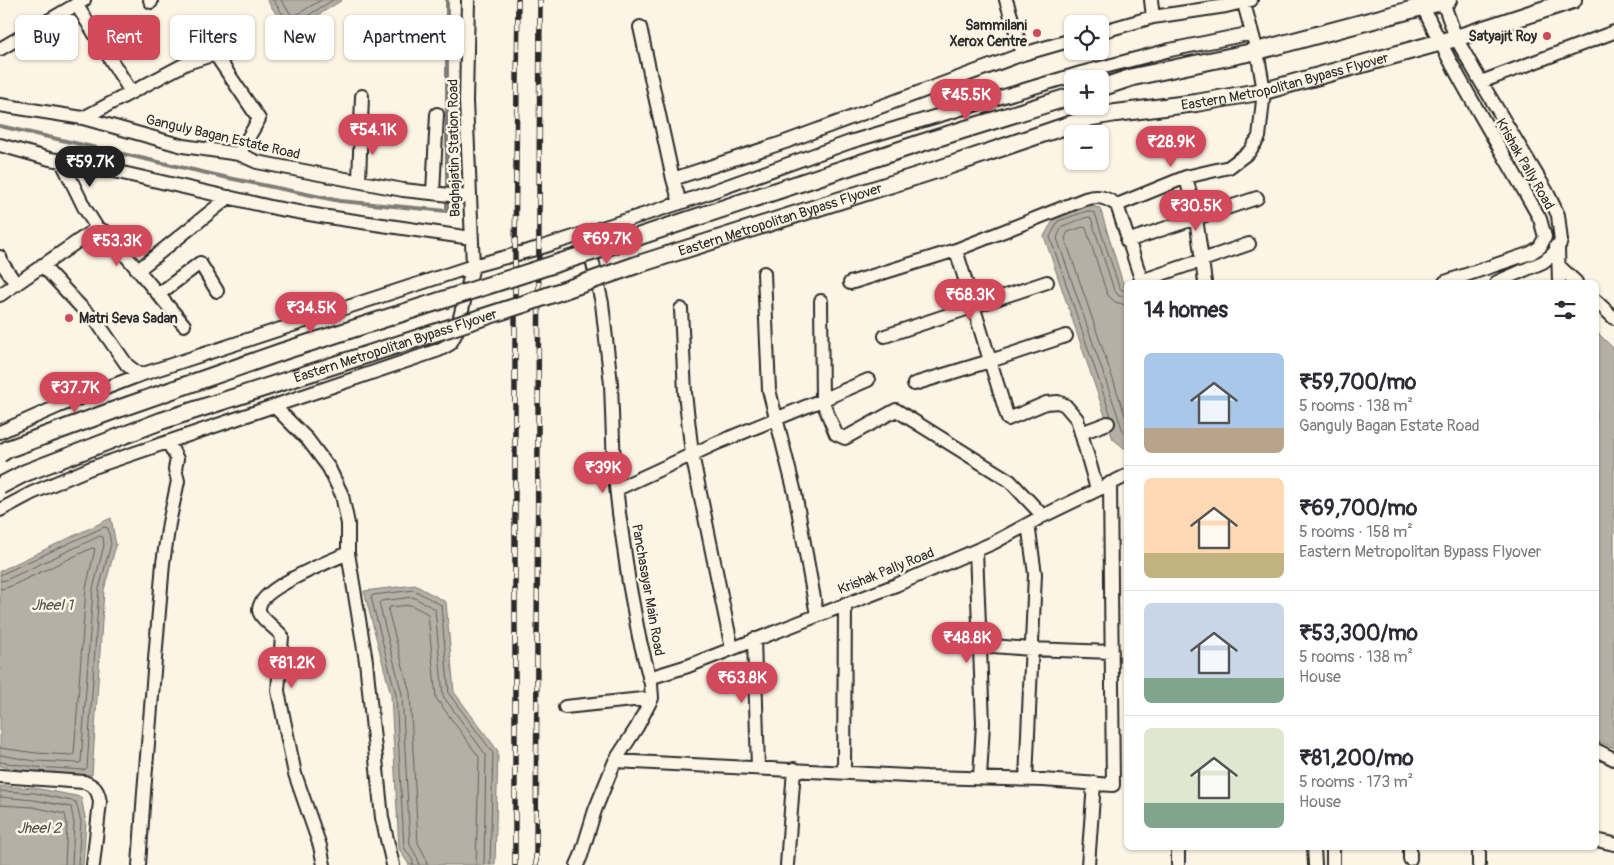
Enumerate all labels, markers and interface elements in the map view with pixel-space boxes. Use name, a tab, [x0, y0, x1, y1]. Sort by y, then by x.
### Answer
chip: Buy	[15, 15, 78, 60]
chip: Rent	[88, 15, 160, 60]
chip: Filters	[170, 15, 255, 60]
chip: New	[265, 15, 334, 60]
chip: Apartment	[344, 15, 464, 60]
map controls	[1064, 15, 1109, 170]
button: locate	[1064, 15, 1109, 60]
place label: Sammilani Xerox Centre	[950, 17, 1028, 50]
marker: Sammilani Xerox Centre	[1031, 27, 1043, 39]
place label: Satyajit Roy	[1469, 28, 1537, 45]
marker: Satyajit Roy	[1541, 30, 1553, 42]
street label: Eastern Metropolitan Bypass Flyover	[1180, 49, 1390, 113]
button: +	[1064, 70, 1109, 115]
pin: ₹45.5K	[925, 78, 1007, 121]
street label: Baghajatin Station Road	[444, 79, 464, 217]
text: ₹45.5K	[941, 85, 991, 105]
street label: Ganguly Bagan Estate Road	[144, 111, 302, 163]
pin: ₹54.1K	[332, 114, 414, 156]
street label: Krishak Pally Road	[1492, 115, 1558, 213]
text: ₹54.1K	[350, 120, 396, 140]
button: −	[1064, 125, 1109, 170]
pin: ₹28.9K	[1130, 126, 1212, 168]
text: ₹28.9K	[1147, 132, 1195, 152]
pin: ₹59.7K	[49, 146, 131, 188]
text: ₹59.7K	[66, 152, 114, 172]
street label: Eastern Metropolitan Bypass Flyover	[676, 179, 884, 259]
pin: ₹30.5K	[1155, 190, 1237, 232]
text: ₹30.5K	[1170, 196, 1222, 216]
pin: ₹69.7K	[566, 222, 648, 265]
pin: ₹53.3K	[76, 224, 158, 267]
text: ₹69.7K	[583, 229, 631, 249]
text: ₹53.3K	[92, 231, 142, 251]
pin: ₹68.3K	[929, 278, 1011, 321]
text: ₹68.3K	[945, 285, 995, 305]
pin: ₹34.5K	[270, 292, 352, 334]
icon: filters	[1551, 296, 1579, 324]
text: 14 homes	[1144, 297, 1228, 324]
text: ₹34.5K	[286, 298, 336, 318]
street label: Eastern Metropolitan Bypass Flyover	[292, 305, 499, 386]
place label: Matri Seva Sadan	[79, 310, 178, 327]
marker: Matri Seva Sadan	[63, 312, 75, 324]
text: ₹59,700/mo	[1299, 369, 1416, 396]
pin: ₹37.7K	[34, 372, 116, 414]
icon: home	[1184, 373, 1244, 433]
text: ₹37.7K	[51, 378, 99, 398]
text: 5 rooms · 138 m²	[1299, 396, 1413, 416]
text: Ganguly Bagan Estate Road	[1299, 416, 1480, 436]
pin: ₹39K	[573, 452, 633, 494]
text: ₹39K	[585, 458, 621, 478]
text: ₹69,700/mo	[1299, 495, 1417, 522]
icon: home	[1184, 498, 1244, 558]
text: 5 rooms · 158 m²	[1299, 522, 1413, 542]
street label: Panchasayar Main Road	[628, 523, 668, 657]
text: Eastern Metropolitan Bypass Flyover	[1299, 542, 1542, 562]
street label: Krishak Pally Road	[835, 544, 937, 598]
water label: Jheel 1	[31, 596, 74, 615]
text: ₹53,300/mo	[1299, 620, 1418, 647]
pin: ₹48.8K	[926, 622, 1008, 664]
icon: home	[1184, 623, 1244, 683]
text: ₹48.8K	[943, 628, 991, 648]
pin: ₹81.2K	[251, 646, 333, 689]
text: 5 rooms · 138 m²	[1299, 647, 1413, 667]
text: ₹81.2K	[269, 653, 315, 673]
pin: ₹63.8K	[701, 662, 783, 704]
text: House	[1299, 667, 1341, 687]
text: ₹63.8K	[717, 668, 767, 688]
text: ₹81,200/mo	[1299, 745, 1414, 772]
icon: home	[1184, 748, 1244, 808]
text: 5 rooms · 173 m²	[1299, 772, 1413, 792]
text: House	[1299, 792, 1341, 812]
water label: Jheel 2	[17, 819, 63, 838]

